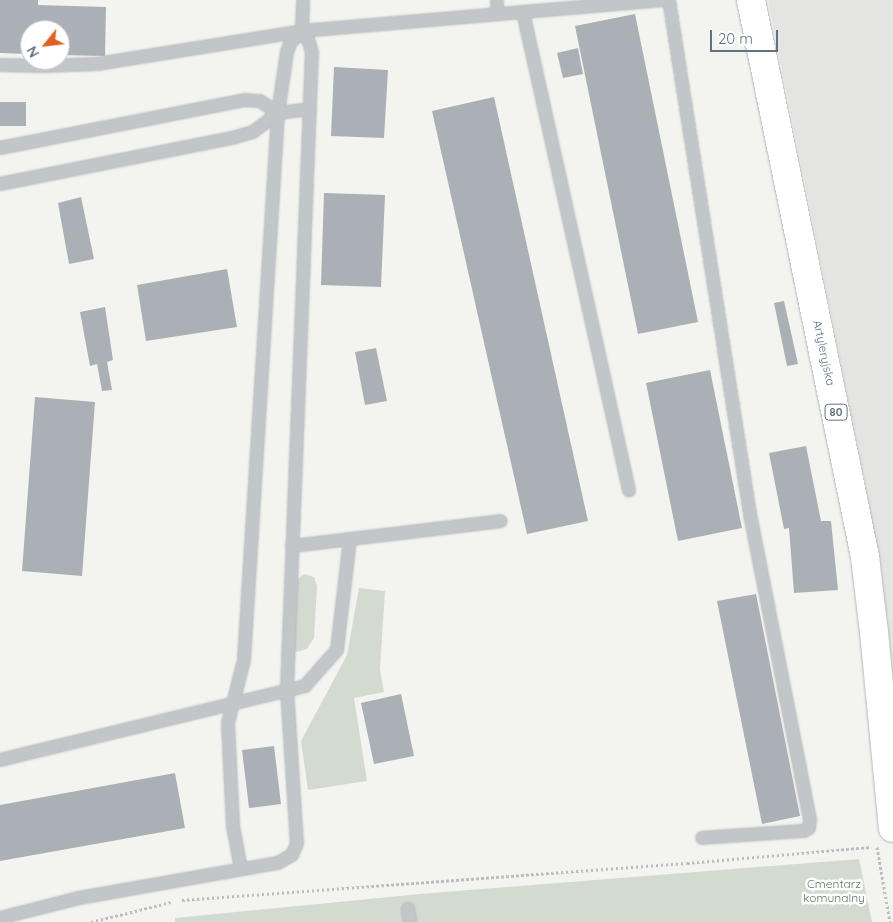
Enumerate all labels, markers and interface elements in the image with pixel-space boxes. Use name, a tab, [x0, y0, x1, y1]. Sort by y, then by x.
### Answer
north arrow	[20, 20, 70, 70]
scale bar	[713, 20, 780, 52]
text: 20 m	[718, 29, 753, 48]
text: N	[22, 43, 43, 61]
street label: Artyleryjska	[810, 319, 838, 387]
road number: 80	[824, 404, 848, 421]
park label: Cmentarz komunalny	[803, 877, 865, 905]

